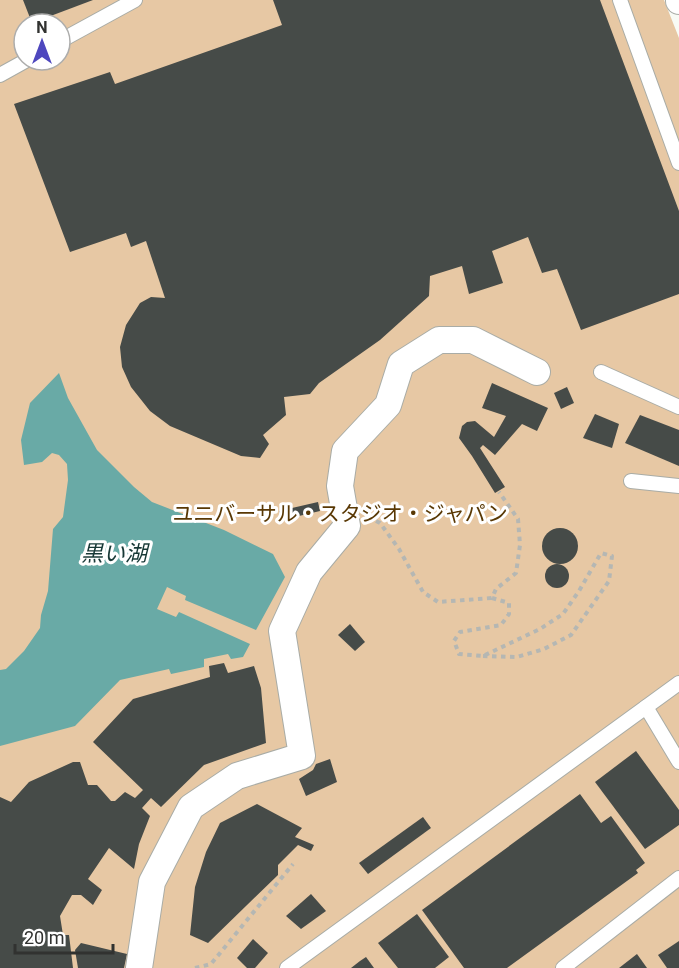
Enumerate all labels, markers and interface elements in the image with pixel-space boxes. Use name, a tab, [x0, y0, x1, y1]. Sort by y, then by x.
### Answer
north arrow	[12, 12, 72, 72]
text: N	[36, 18, 48, 37]
park label: ユニバーサル・スタジオ・ジャパン	[172, 502, 508, 526]
water label: 黒い湖	[81, 541, 150, 566]
scale bar	[15, 917, 112, 955]
text: 20 m	[24, 927, 64, 948]

